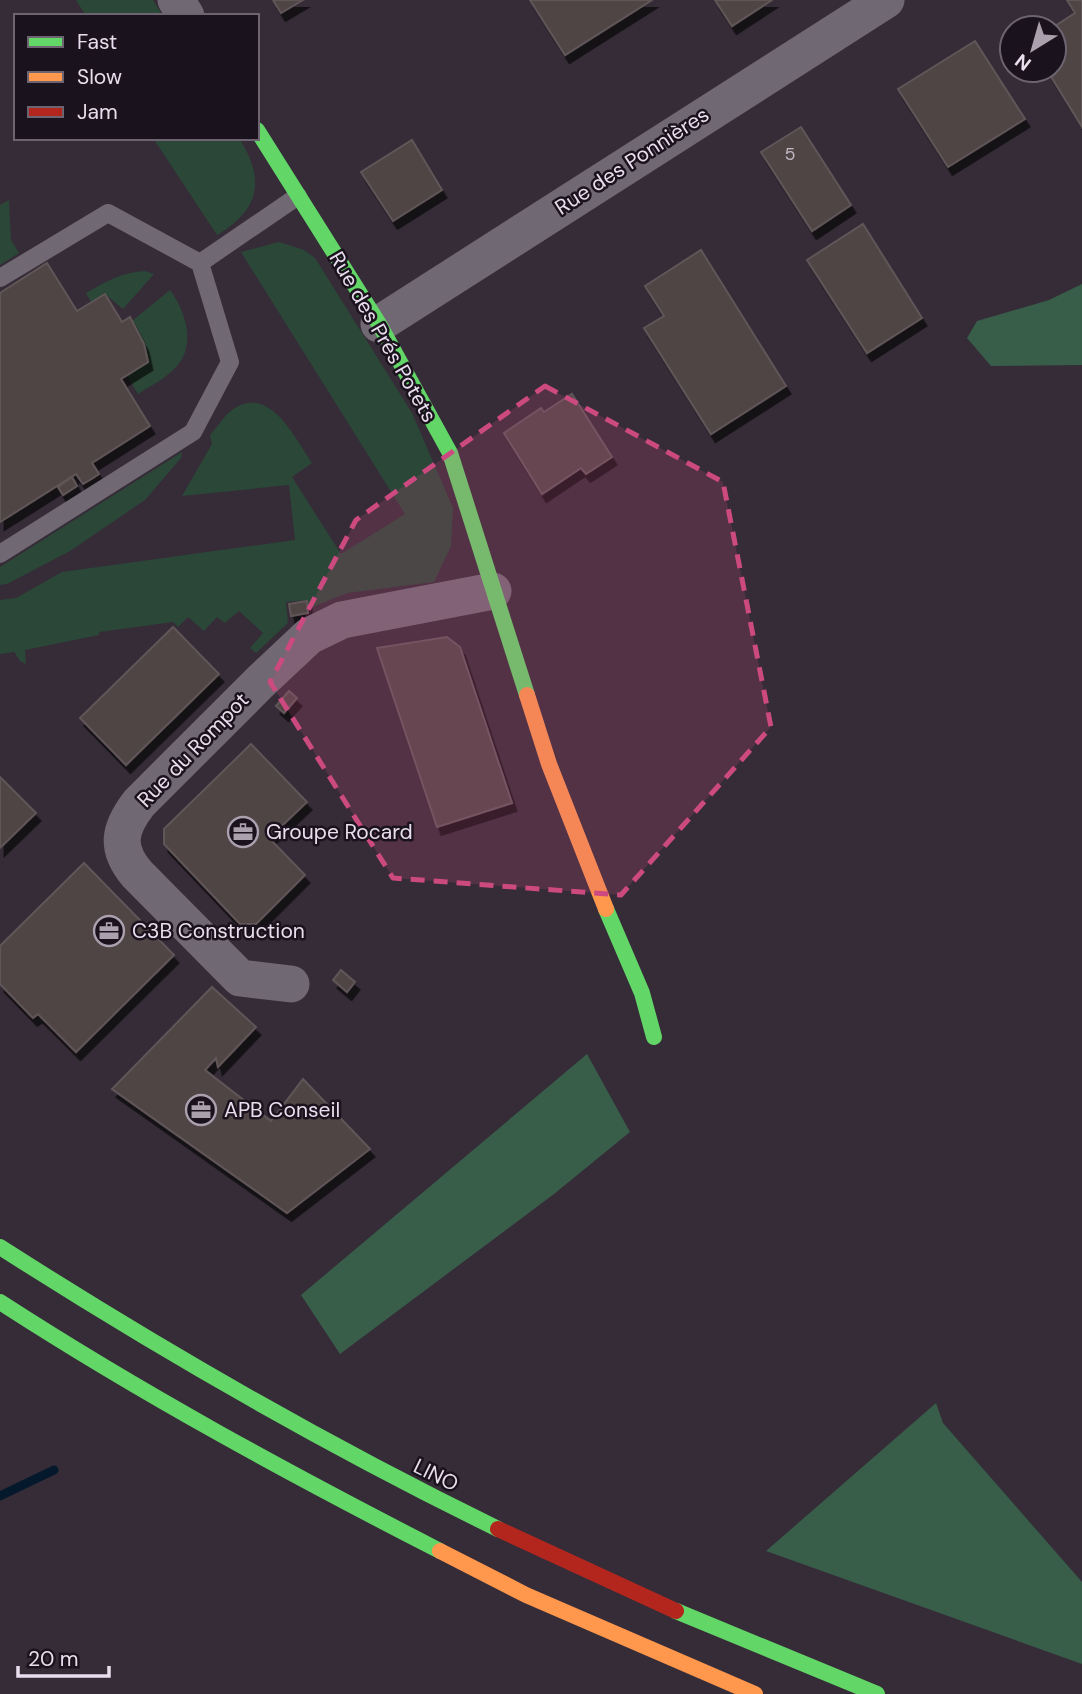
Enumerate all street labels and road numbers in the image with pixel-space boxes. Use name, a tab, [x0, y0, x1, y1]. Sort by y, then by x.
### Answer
street label: Rue des Ponnières	[550, 101, 714, 221]
street label: Rue des Prés Potets	[323, 247, 443, 427]
street label: Rue du Rompot	[131, 687, 255, 813]
street label: LINO	[409, 1452, 463, 1498]

